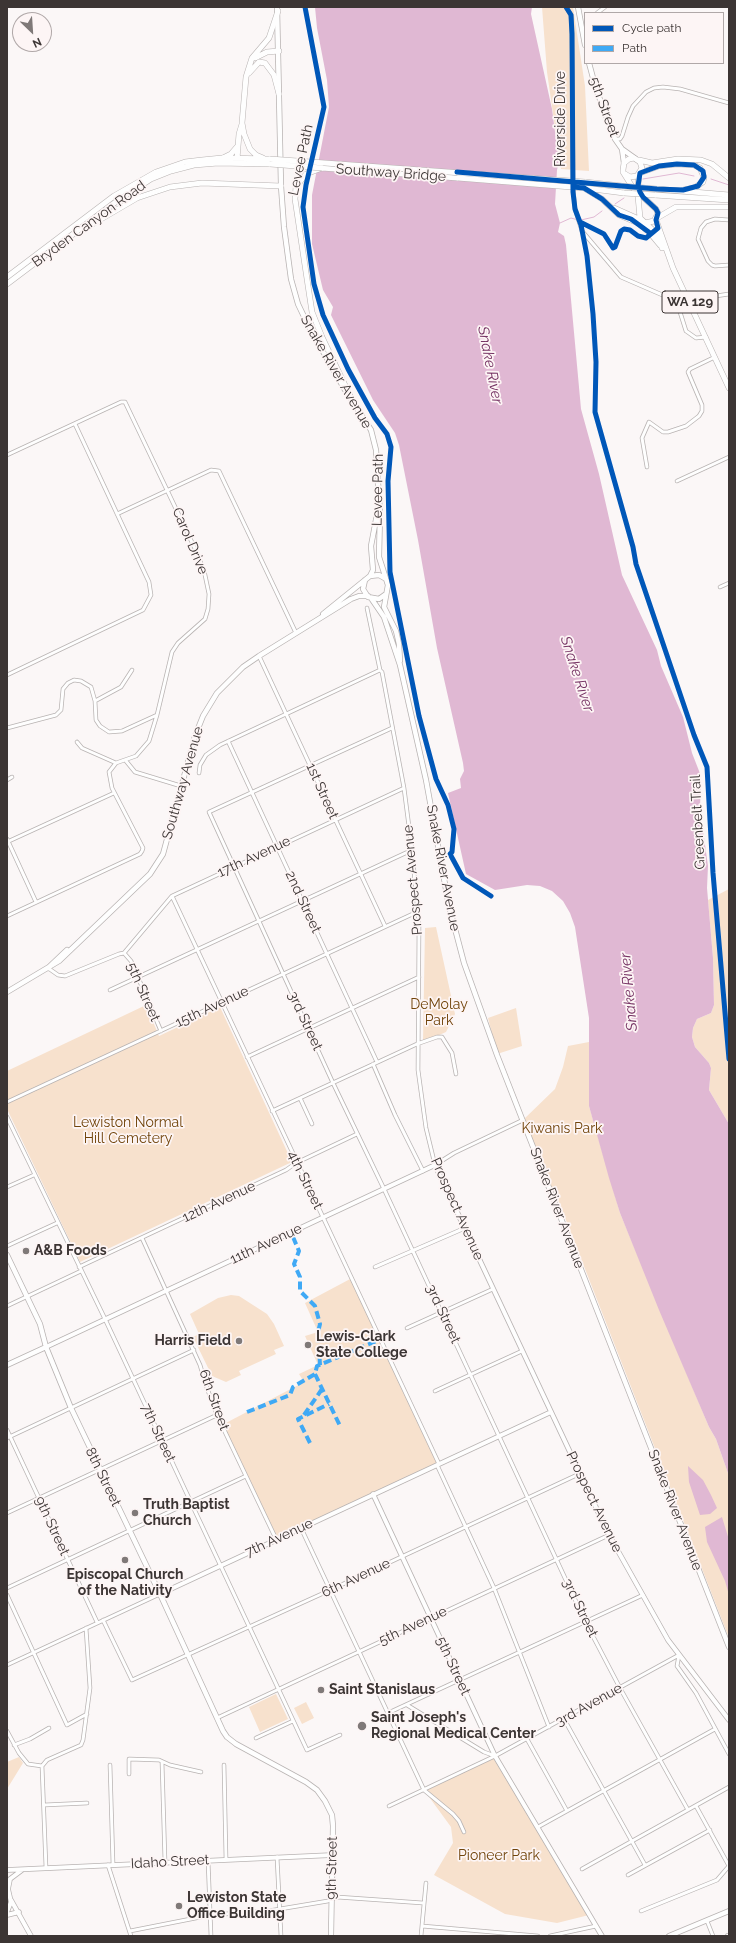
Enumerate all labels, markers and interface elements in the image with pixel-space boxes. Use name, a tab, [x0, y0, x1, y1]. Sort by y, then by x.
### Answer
north arrow	[12, 12, 52, 52]
legend	[584, 12, 724, 64]
text: Cycle path	[622, 21, 681, 35]
text: N	[30, 35, 43, 50]
text: Path	[622, 41, 647, 55]
street label: Riverside Drive	[553, 71, 569, 167]
street label: 5th Street	[585, 75, 623, 139]
street label: Levee Path	[285, 123, 317, 197]
street label: Southway Bridge	[335, 161, 447, 185]
street label: Bryden Canyon Road	[29, 177, 149, 271]
road number: WA 129	[662, 291, 718, 313]
street label: Snake River Avenue	[297, 312, 375, 432]
water label: Snake River	[474, 325, 506, 405]
street label: Levee Path	[369, 454, 387, 526]
street label: Carol Drive	[168, 505, 212, 577]
water label: Snake River	[556, 634, 598, 714]
street label: Southway Avenue	[159, 725, 207, 841]
street label: 1st Street	[302, 760, 342, 822]
street label: Greenbelt Trail	[687, 774, 709, 870]
street label: Snake River Avenue	[423, 803, 463, 933]
street label: Prospect Avenue	[400, 824, 426, 936]
street label: 17th Avenue	[215, 833, 293, 881]
street label: 2nd Street	[281, 868, 325, 936]
water label: Snake River	[617, 952, 641, 1032]
street label: 5th Street	[123, 960, 163, 1024]
street label: 15th Avenue	[173, 983, 251, 1031]
street label: 3rd Street	[284, 989, 326, 1053]
park label: DeMolay Park	[410, 997, 468, 1030]
park label: Lewiston Normal Hill Cemetery	[73, 1115, 183, 1148]
park label: Kiwanis Park	[521, 1121, 603, 1137]
street label: Snake River Avenue	[526, 1145, 588, 1271]
street label: 4th Street	[284, 1148, 326, 1212]
street label: Prospect Avenue	[427, 1155, 487, 1263]
street label: 12th Avenue	[180, 1178, 258, 1226]
street label: 11th Avenue	[227, 1220, 305, 1268]
place label: A&B Foods	[34, 1243, 107, 1259]
marker: A&B Foods	[21, 1246, 31, 1256]
street label: 3rd Street	[422, 1282, 464, 1346]
place label: Lewis-Clark State College	[316, 1329, 407, 1362]
place label: Harris Field	[154, 1333, 231, 1349]
marker: Harris Field	[234, 1336, 244, 1346]
marker: Lewis-Clark State College	[303, 1340, 313, 1350]
street label: 6th Street	[195, 1367, 233, 1433]
street label: 7th Street	[137, 1401, 179, 1465]
street label: 8th Street	[82, 1445, 124, 1509]
street label: Snake River Avenue	[644, 1447, 706, 1573]
street label: Prospect Avenue	[562, 1449, 626, 1555]
street label: 9th Street	[31, 1494, 73, 1558]
place label: Truth Baptist Church	[143, 1497, 230, 1530]
marker: Truth Baptist Church	[130, 1508, 140, 1518]
street label: 7th Avenue	[242, 1515, 316, 1561]
marker: Episcopal Church of the Nativity	[120, 1555, 130, 1565]
street label: 6th Avenue	[319, 1555, 393, 1601]
place label: Episcopal Church of the Nativity	[66, 1567, 184, 1600]
street label: 3rd Street	[559, 1576, 601, 1640]
street label: 5th Avenue	[376, 1603, 450, 1649]
street label: 5th Street	[432, 1634, 474, 1698]
street label: 3rd Avenue	[553, 1680, 625, 1730]
place label: Saint Stanislaus	[329, 1682, 435, 1698]
marker: Saint Stanislaus	[316, 1685, 326, 1695]
place label: Saint Joseph's Regional Medical Center	[371, 1710, 536, 1742]
marker: Saint Joseph's Regional Medical Center	[356, 1720, 368, 1732]
street label: 9th Street	[323, 1836, 341, 1900]
park label: Pioneer Park	[458, 1848, 540, 1864]
street label: Idaho Street	[130, 1852, 210, 1872]
place label: Lewiston State Office Building	[187, 1890, 286, 1922]
marker: Lewiston State Office Building	[174, 1901, 184, 1911]

